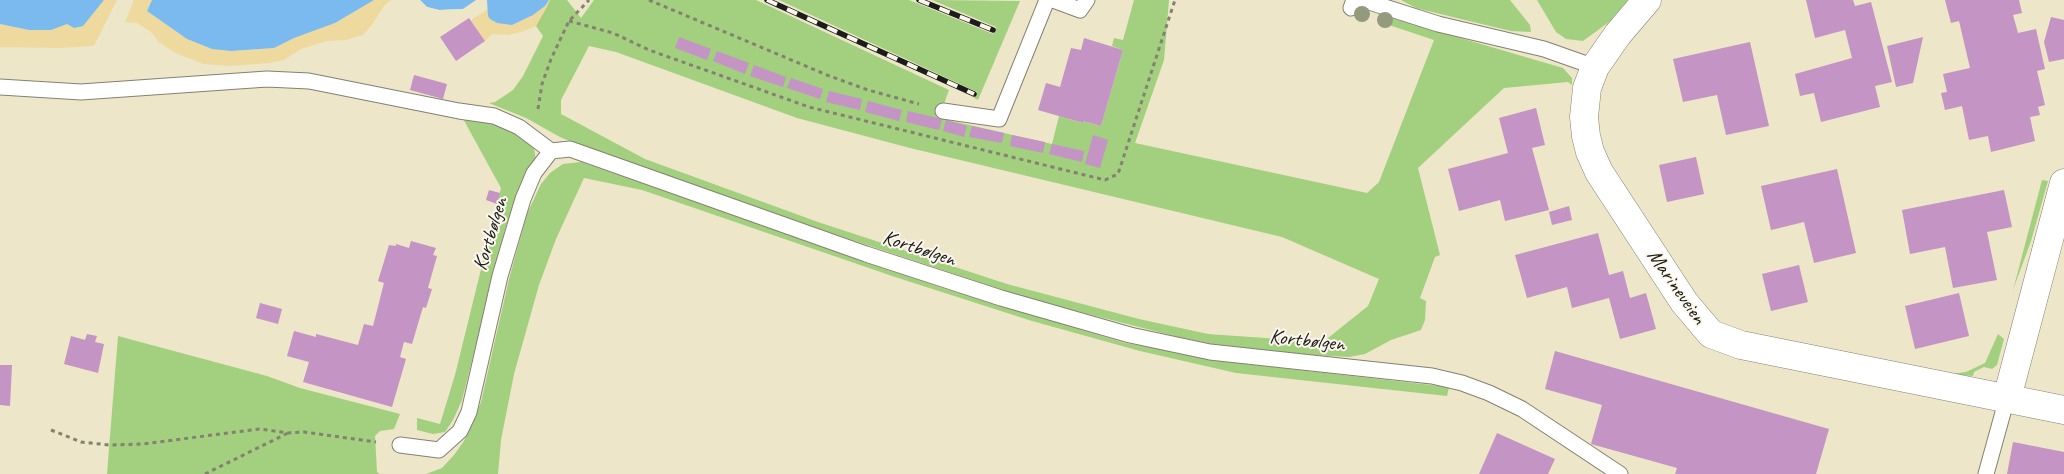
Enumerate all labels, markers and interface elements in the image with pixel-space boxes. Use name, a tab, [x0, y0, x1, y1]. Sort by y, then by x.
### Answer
street label: Kortbølgen	[468, 194, 514, 274]
street label: Kortbølgen	[879, 225, 959, 273]
street label: Marineveien	[1641, 245, 1711, 329]
street label: Kortbølgen	[1268, 325, 1346, 357]

